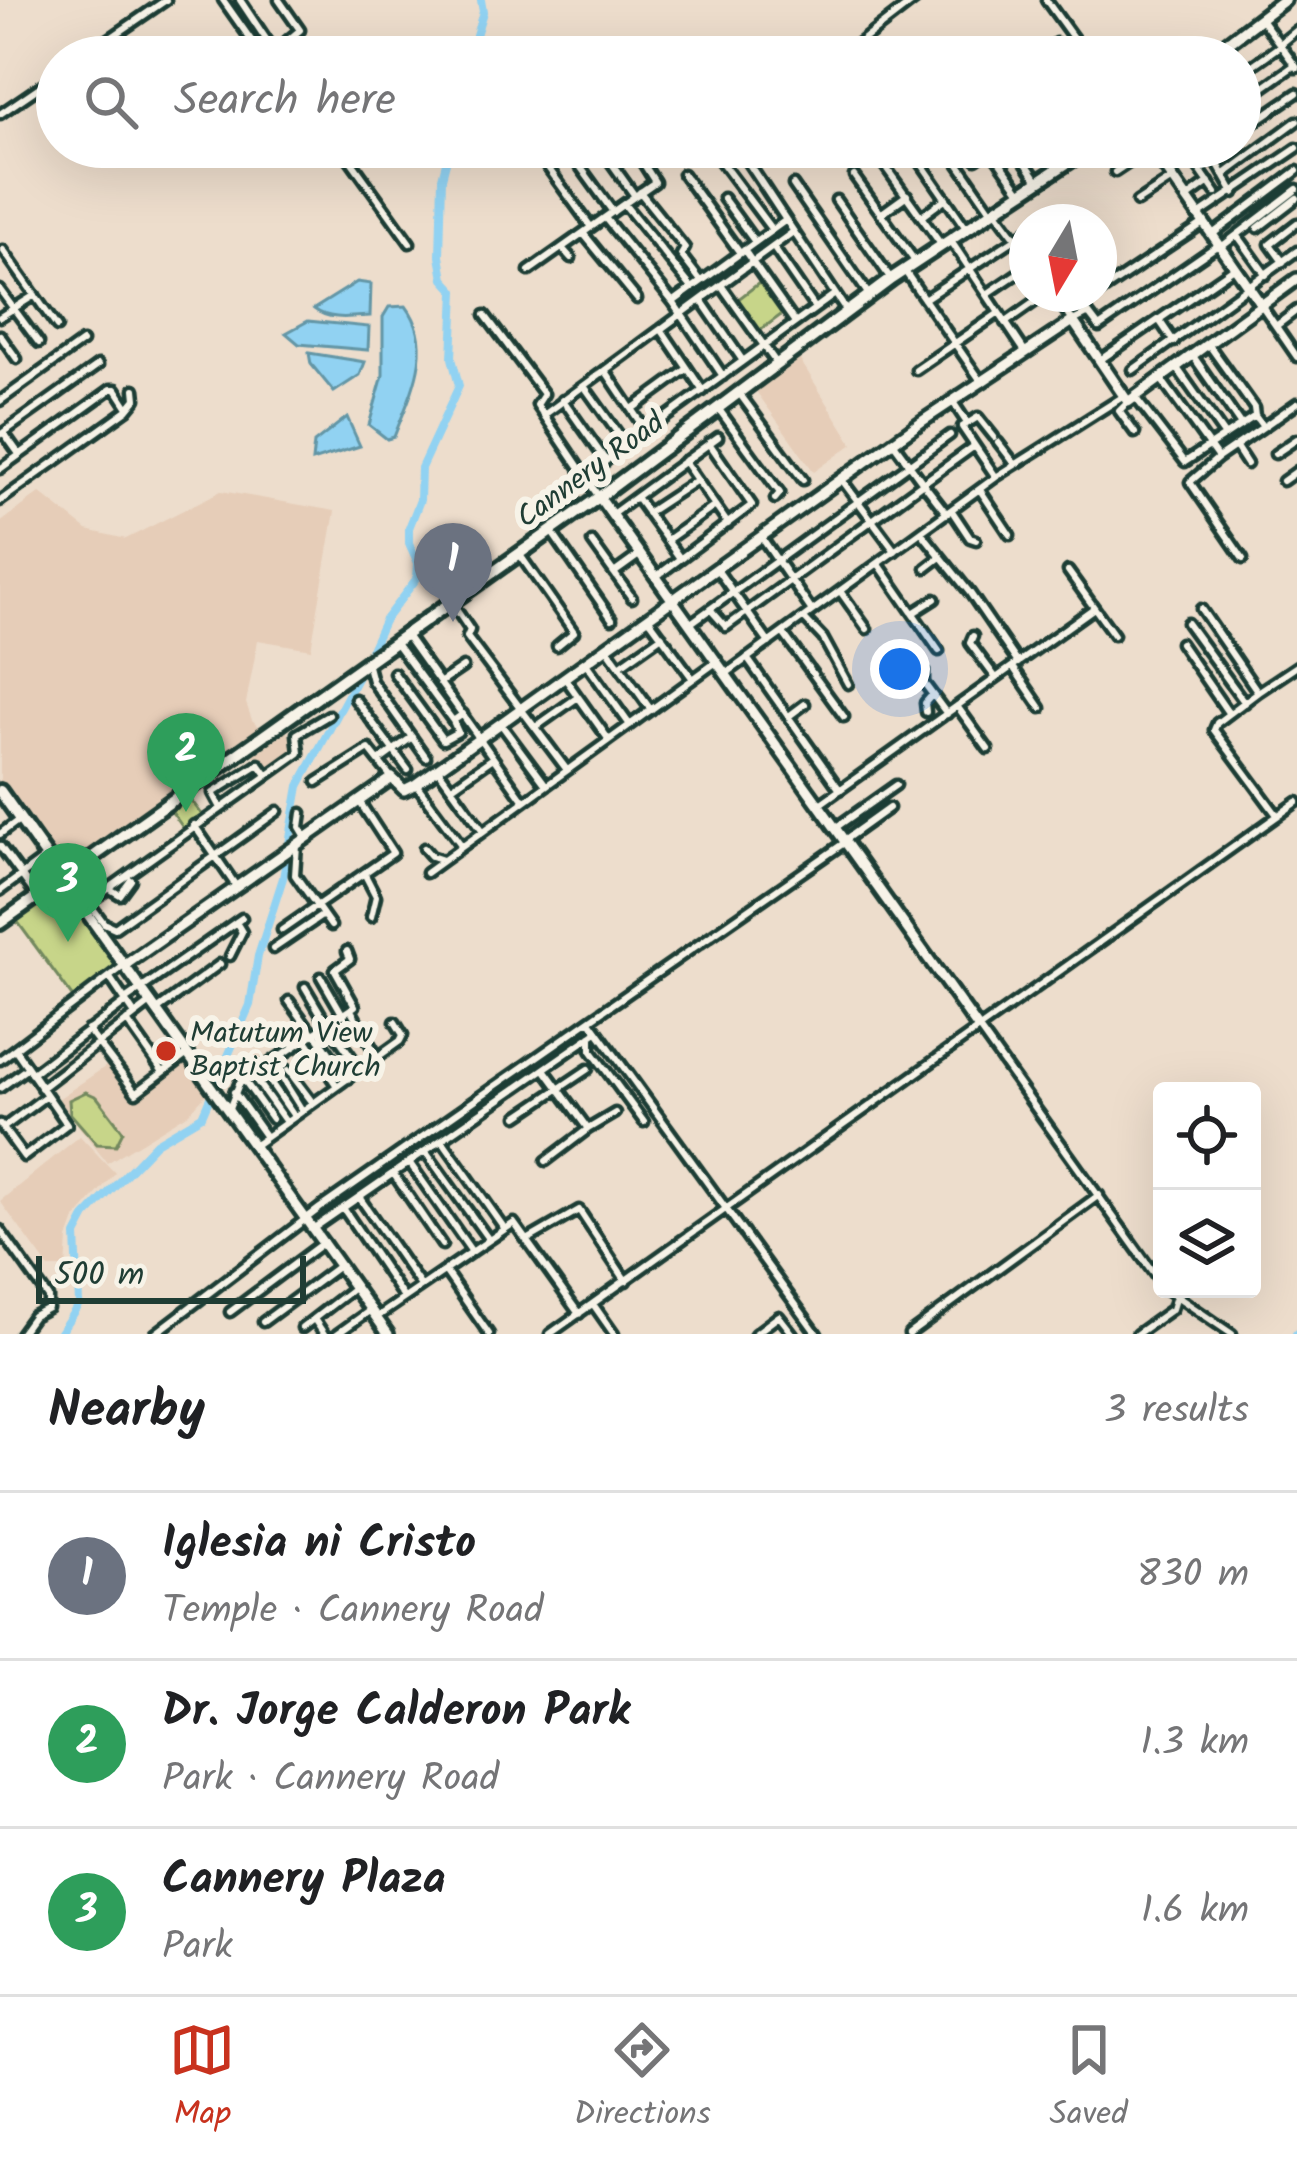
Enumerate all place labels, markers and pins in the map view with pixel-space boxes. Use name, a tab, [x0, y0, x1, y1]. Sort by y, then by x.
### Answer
pin: 1	[414, 523, 492, 622]
pin: 2	[147, 713, 225, 812]
pin: 3	[29, 843, 107, 942]
place label: Matutum View Baptist Church	[190, 1010, 381, 1092]
marker: Matutum View Baptist Church	[153, 1038, 179, 1064]

